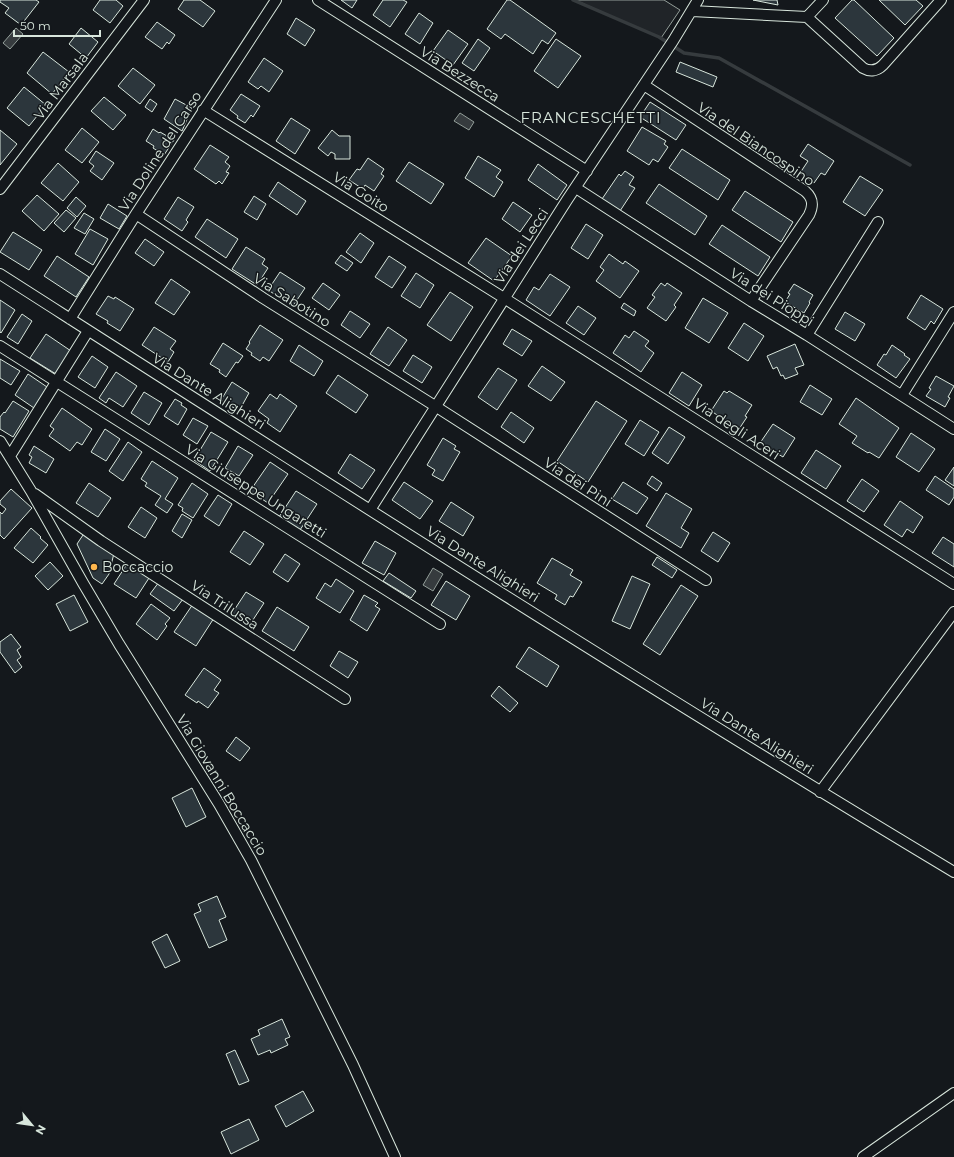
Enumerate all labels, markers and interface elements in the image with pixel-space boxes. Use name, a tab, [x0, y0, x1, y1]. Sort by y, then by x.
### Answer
scale bar	[14, 12, 100, 38]
text: 50 m	[20, 18, 51, 33]
street label: Via Bezzecca	[417, 42, 503, 106]
street label: Via Marsala	[30, 49, 92, 123]
street label: Via Doline del Carso	[115, 87, 206, 214]
street label: Via del Biancospino	[694, 98, 818, 190]
district label: FRANCESCHETTI	[521, 108, 661, 127]
street label: Via Goito	[330, 168, 393, 216]
street label: Via dei Lecci	[490, 205, 552, 287]
street label: Via dei Pioppi	[727, 264, 817, 330]
street label: Via Sabotino	[250, 269, 334, 331]
street label: Via Dante Alighieri	[149, 349, 269, 433]
street label: Via degli Aceri	[690, 394, 784, 464]
street label: Via Giuseppe Ungaretti	[182, 440, 330, 542]
street label: Via dei Pini	[541, 453, 615, 511]
street label: Via Dante Alighieri	[423, 522, 543, 606]
place label: Boccaccio	[102, 558, 174, 576]
marker: Boccaccio	[89, 562, 99, 572]
street label: Via Trilussa	[188, 576, 262, 634]
street label: Via Dante Alighieri	[697, 694, 817, 778]
street label: Via Giovanni Boccaccio	[173, 711, 271, 859]
north arrow	[12, 1105, 52, 1145]
text: N	[32, 1123, 49, 1137]

